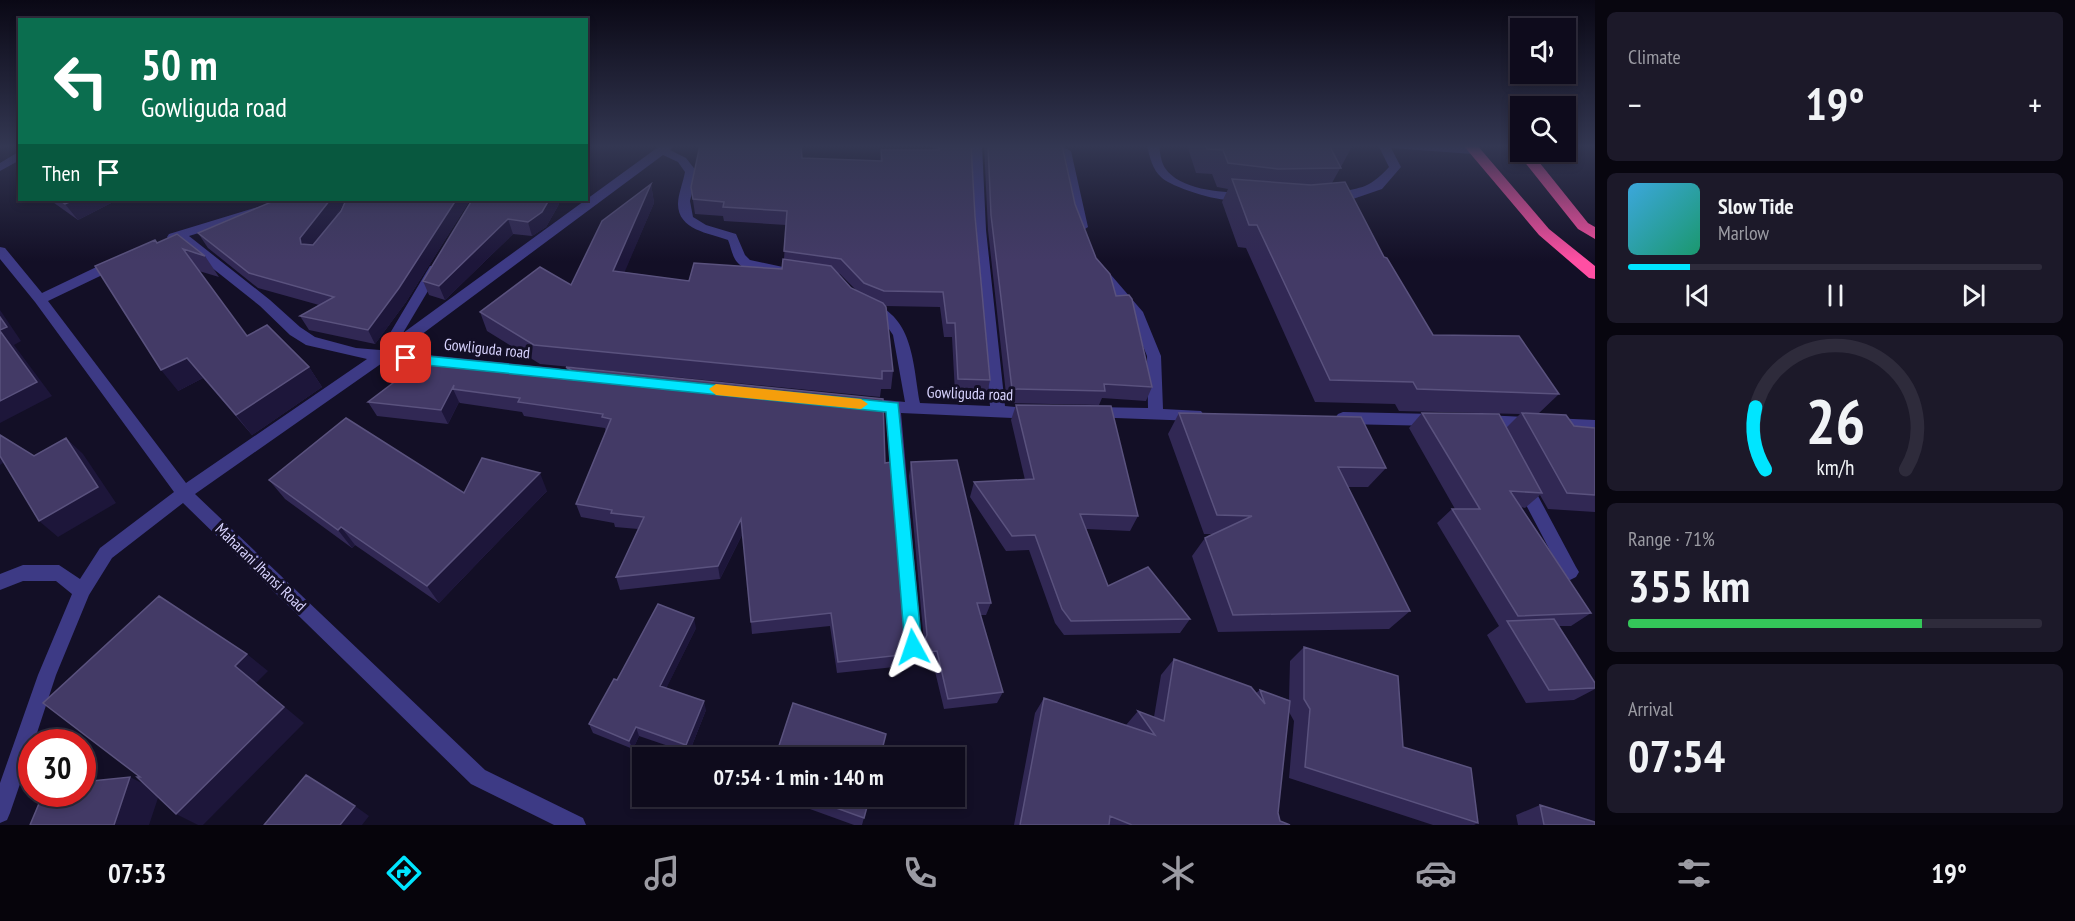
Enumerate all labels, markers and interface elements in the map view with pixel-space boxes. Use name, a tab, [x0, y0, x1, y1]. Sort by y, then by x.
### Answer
map controls	[1510, 18, 1576, 162]
button: sound	[1510, 18, 1576, 84]
text: 50 m	[141, 37, 218, 92]
icon: left	[42, 42, 120, 120]
text: Climate	[1628, 44, 1681, 70]
text: 19°	[1805, 74, 1865, 132]
text: −	[1628, 83, 1642, 126]
text: +	[2028, 83, 2042, 126]
text: Gowliguda road	[141, 90, 287, 124]
button: search	[1510, 96, 1576, 162]
icon: arrive	[92, 156, 125, 189]
text: Then	[42, 159, 80, 187]
text: Slow Tide	[1718, 192, 1794, 220]
text: Marlow	[1718, 220, 1769, 246]
icon: previous	[1681, 279, 1714, 312]
icon: pause	[1819, 279, 1852, 312]
icon: next	[1957, 279, 1990, 312]
pin	[380, 332, 431, 383]
street label: Gowliguda road	[443, 334, 531, 362]
icon: arrive	[389, 341, 422, 374]
text: 26	[1805, 380, 1865, 461]
street label: Gowliguda road	[926, 381, 1014, 405]
text: km/h	[1816, 453, 1854, 481]
street label: Maharani Jhansi Road	[211, 519, 311, 615]
text: Range · 71%	[1628, 526, 1715, 552]
text: 355 km	[1628, 556, 1750, 614]
position arrow	[881, 615, 945, 679]
text: Arrival	[1628, 696, 1673, 722]
text: 07:54	[1628, 726, 1725, 784]
speed limit sign: 30	[18, 729, 96, 807]
text: 07:54 · 1 min · 140 m	[713, 763, 884, 791]
icon: directions	[383, 852, 425, 894]
icon: music	[641, 852, 683, 894]
icon: phone	[899, 852, 941, 894]
icon: climate	[1157, 852, 1199, 894]
icon: car	[1415, 852, 1457, 894]
icon: filters	[1673, 852, 1715, 894]
text: 07:53	[108, 856, 166, 890]
text: 19°	[1931, 856, 1967, 890]

